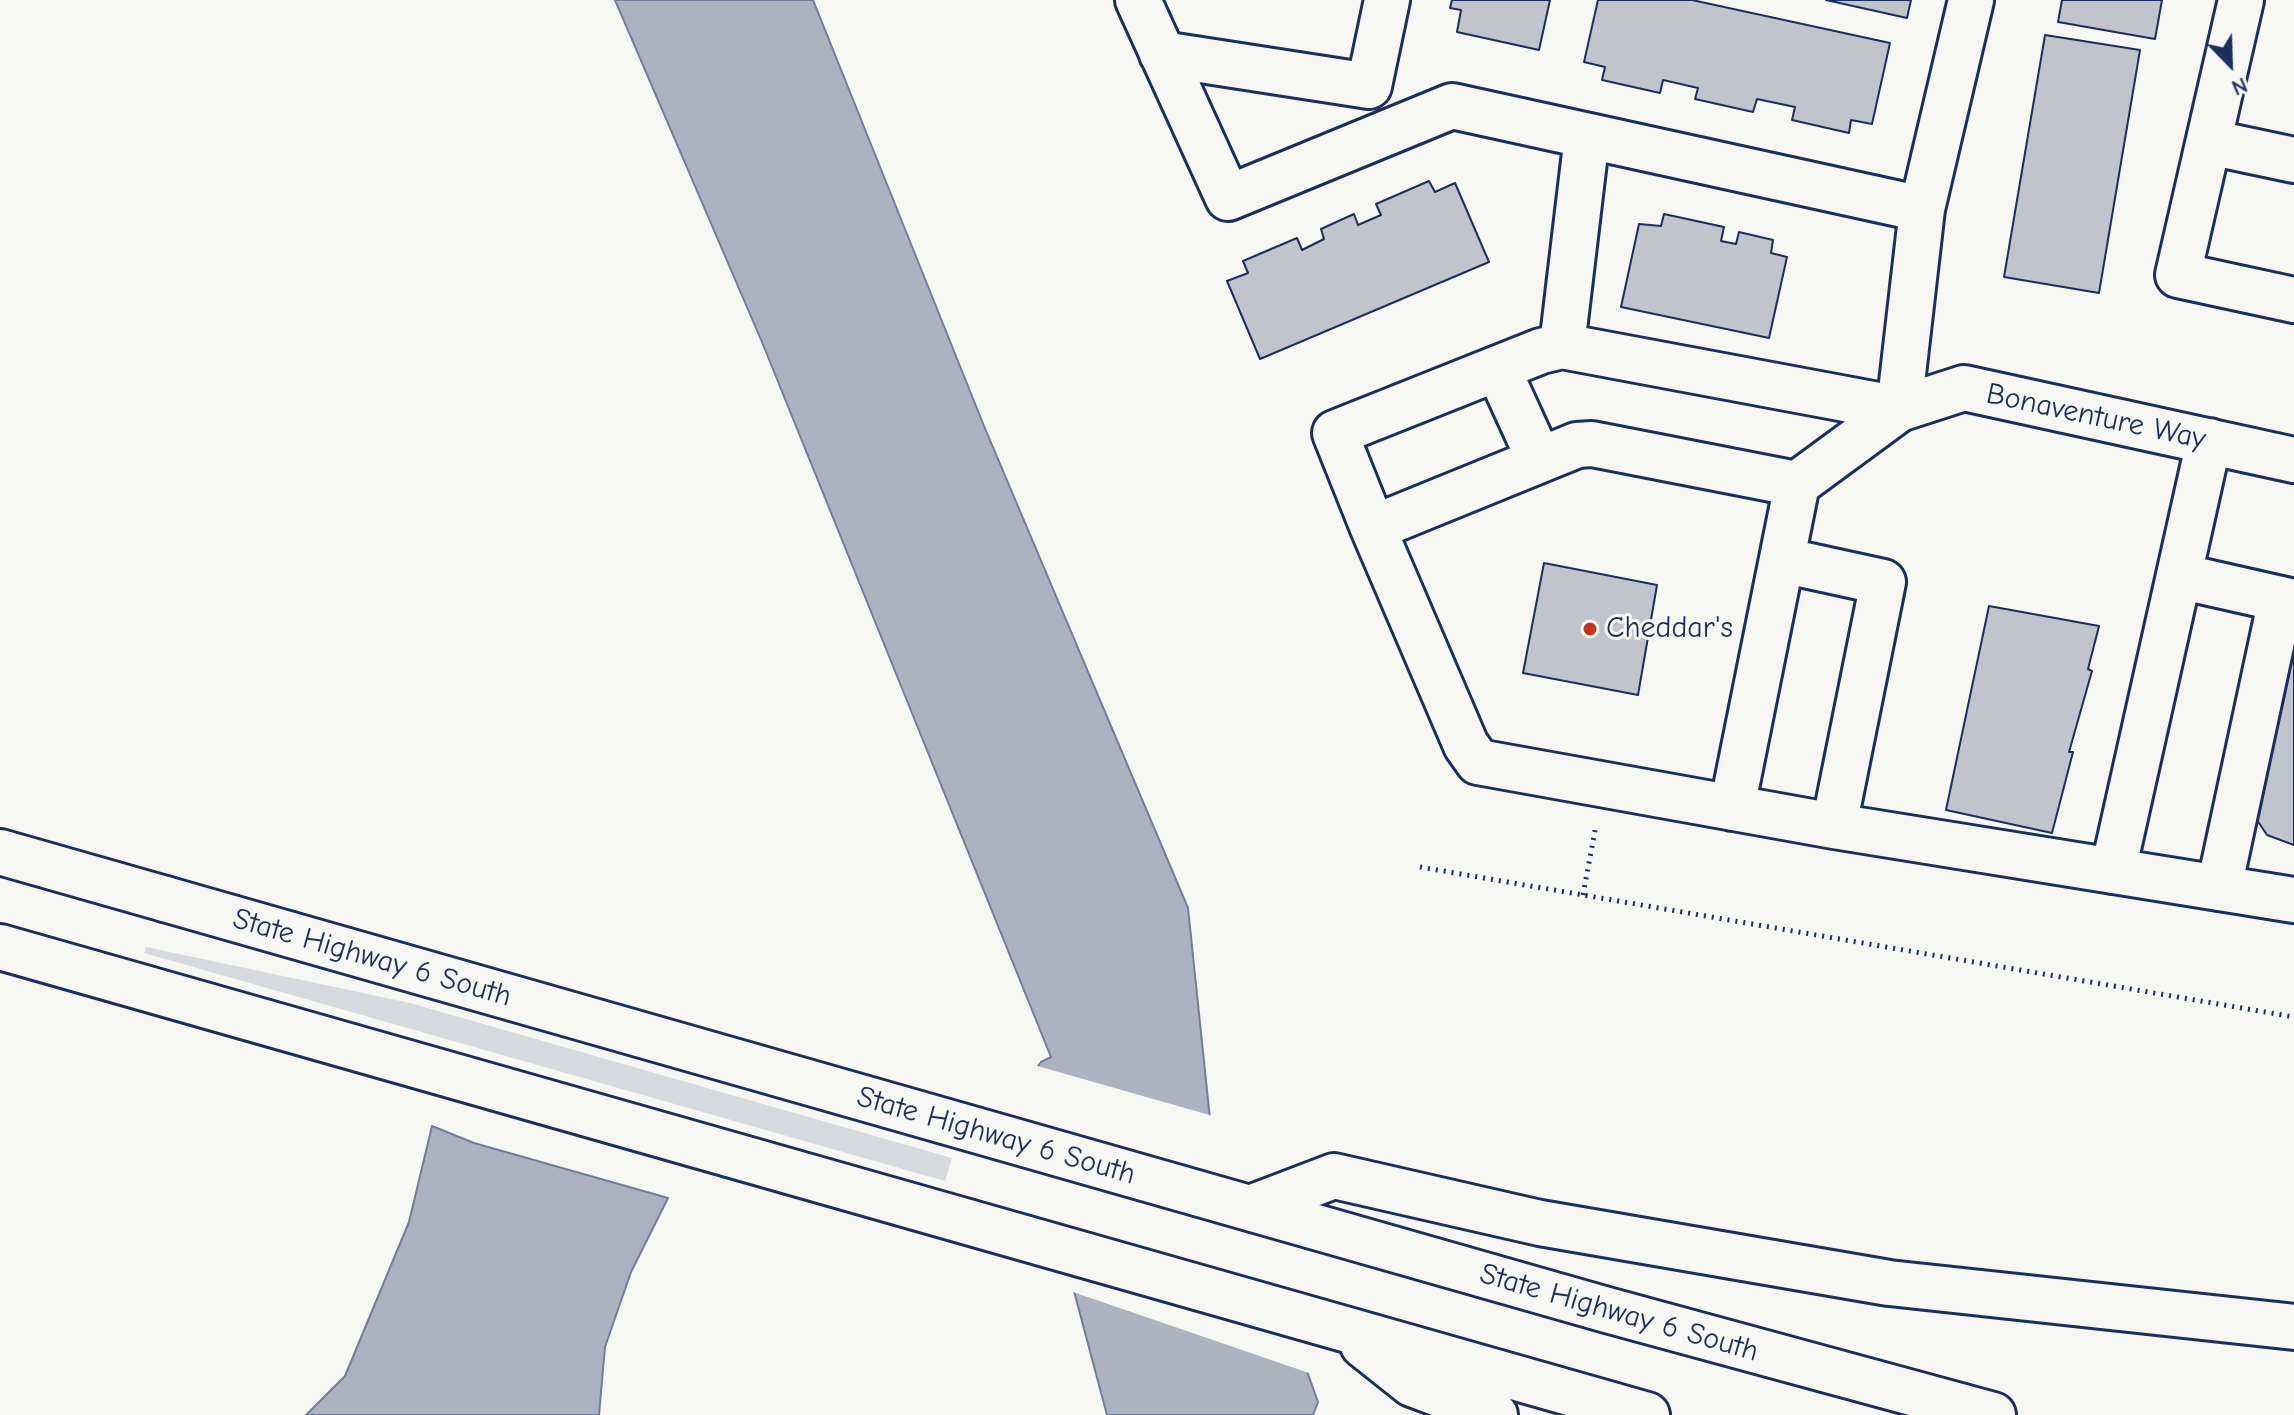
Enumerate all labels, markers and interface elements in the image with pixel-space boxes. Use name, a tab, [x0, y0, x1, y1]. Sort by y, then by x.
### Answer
north arrow	[2190, 24, 2270, 104]
text: N	[2228, 71, 2251, 101]
street label: Bonaventure Way	[1983, 376, 2209, 458]
place label: Cheddar's	[1606, 611, 1733, 647]
marker: Cheddar's	[1581, 620, 1599, 638]
street label: State Highway 6 South	[229, 901, 515, 1015]
street label: State Highway 6 South	[853, 1079, 1139, 1193]
street label: State Highway 6 South	[1476, 1256, 1762, 1370]

